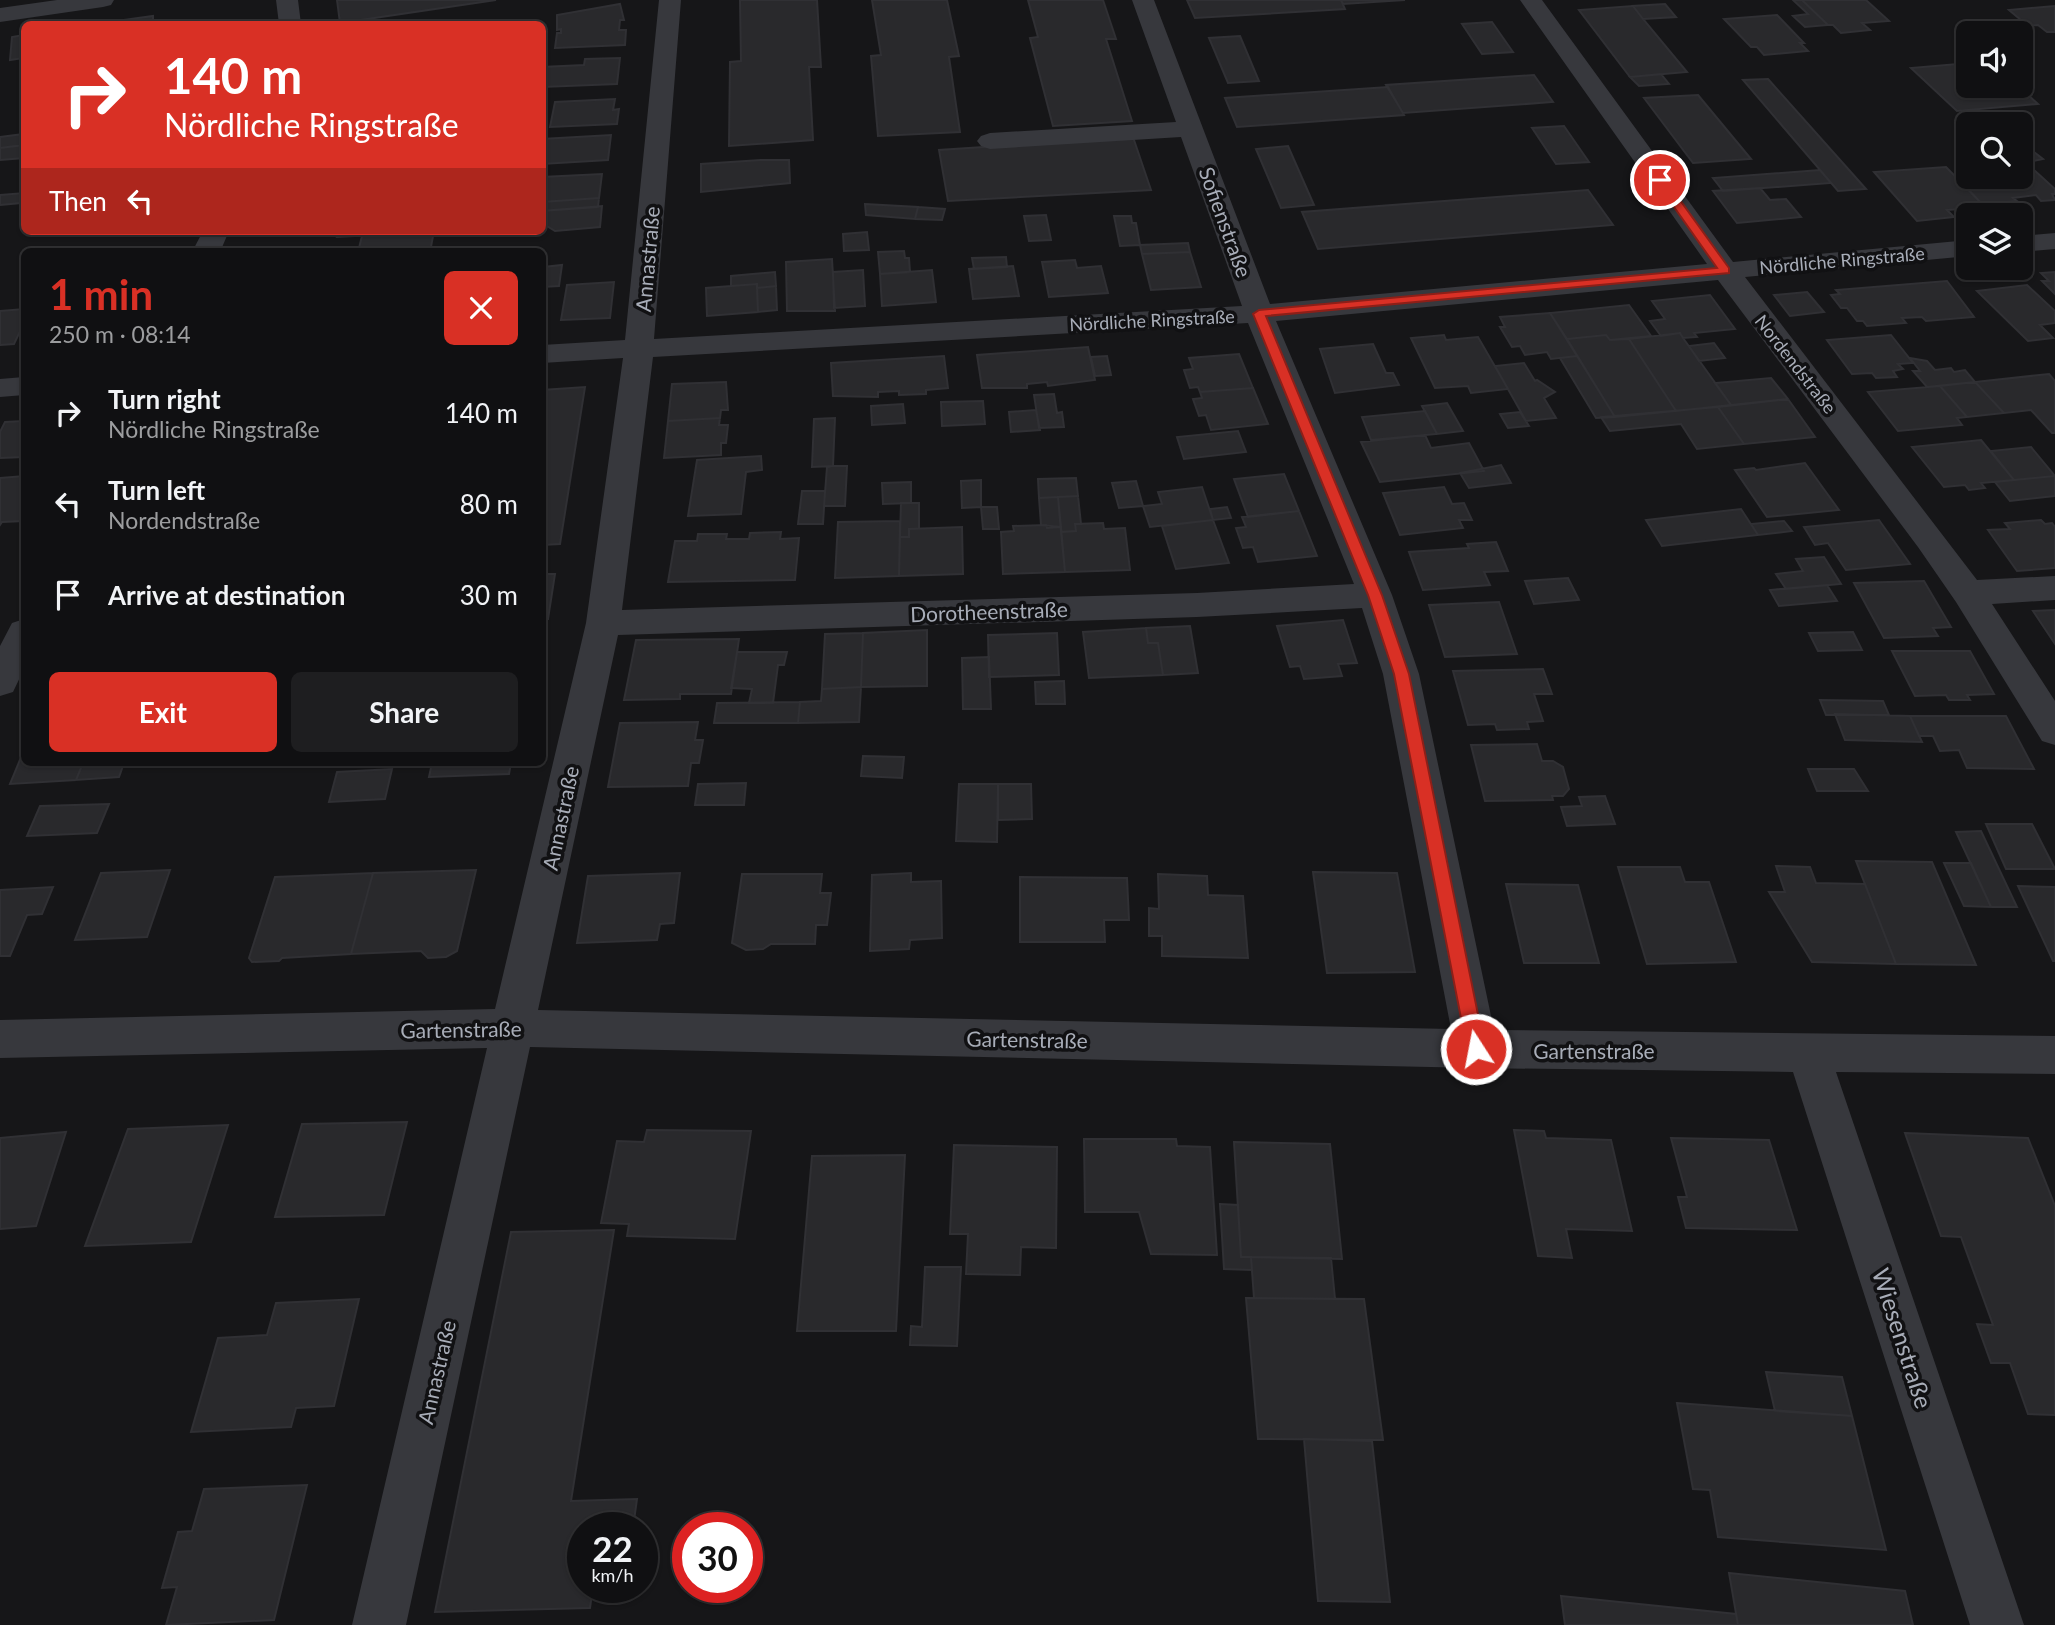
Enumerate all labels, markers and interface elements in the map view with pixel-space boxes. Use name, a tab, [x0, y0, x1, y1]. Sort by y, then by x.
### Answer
map controls	[1956, 21, 2033, 280]
button: sound	[1956, 21, 2033, 98]
text: 140 m	[164, 46, 302, 104]
icon: right	[49, 49, 140, 140]
text: Nördliche Ringstraße	[164, 105, 459, 144]
button: search	[1956, 112, 2033, 189]
pin	[1630, 150, 1690, 210]
icon: arrive	[1641, 161, 1679, 199]
street label: Sofienstraße	[1194, 163, 1258, 281]
icon: left	[121, 182, 159, 220]
text: Then	[49, 185, 107, 217]
button: layers	[1956, 203, 2033, 280]
street label: Annastraße	[630, 205, 664, 313]
street label: Nördliche Ringstraße	[1759, 242, 1925, 278]
text: 1 min	[49, 269, 153, 319]
button: close	[444, 271, 518, 345]
street label: Nördliche Ringstraße	[1069, 305, 1235, 335]
street label: Nordendstraße	[1751, 310, 1841, 418]
text: 250 m · 08:14	[49, 320, 191, 348]
text: Turn right	[108, 383, 221, 415]
icon: right	[49, 394, 87, 432]
text: 140 m	[445, 397, 518, 429]
text: Nördliche Ringstraße	[108, 415, 320, 443]
text: Turn left	[108, 474, 205, 506]
icon: left	[49, 485, 87, 523]
text: 80 m	[460, 488, 518, 520]
text: Nordendstraße	[108, 506, 260, 534]
icon: arrive	[49, 576, 87, 614]
text: Arrive at destination	[108, 579, 345, 611]
text: 30 m	[460, 579, 518, 611]
street label: Dorotheenstraße	[910, 596, 1068, 626]
button: Exit	[49, 672, 277, 752]
button: Share	[291, 672, 518, 752]
street label: Annastraße	[537, 764, 583, 872]
position arrow	[1439, 1012, 1513, 1086]
street label: Gartenstraße	[400, 1015, 522, 1043]
street label: Gartenstraße	[966, 1025, 1088, 1053]
street label: Gartenstraße	[1533, 1038, 1655, 1063]
street label: Wiesenstraße	[1867, 1264, 1939, 1412]
street label: Annastraße	[412, 1318, 460, 1426]
speed limit sign: 30	[672, 1512, 763, 1603]
text: 22	[592, 1527, 633, 1569]
text: km/h	[591, 1564, 634, 1586]

